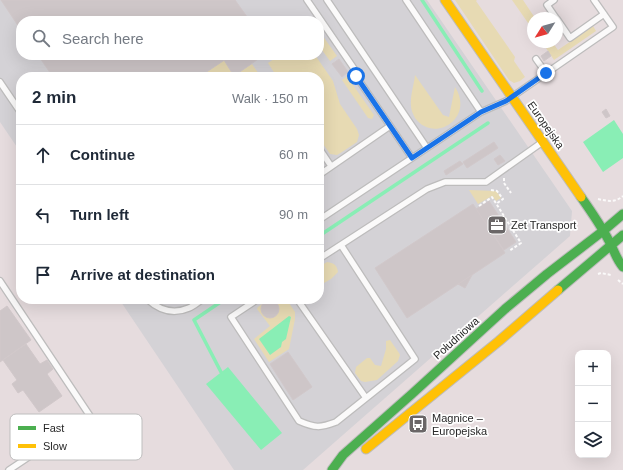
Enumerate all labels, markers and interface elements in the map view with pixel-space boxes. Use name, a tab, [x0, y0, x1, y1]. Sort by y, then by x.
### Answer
north arrow	[527, 12, 563, 48]
search box	[16, 16, 324, 60]
icon: search	[30, 27, 52, 49]
text: Search here	[62, 30, 144, 47]
route end	[537, 64, 555, 82]
route start	[347, 67, 365, 85]
text: 2 min	[32, 88, 76, 107]
text: Walk · 150 m	[232, 91, 308, 106]
street label: Europejska	[525, 99, 567, 152]
icon: ahead	[32, 144, 54, 166]
text: Continue	[70, 146, 135, 163]
text: 60 m	[279, 147, 308, 162]
icon: left	[32, 204, 54, 226]
text: Turn left	[70, 206, 129, 223]
text: 90 m	[279, 207, 308, 222]
office icon: Zet Transport	[486, 214, 508, 236]
place label: Zet Transport	[511, 219, 576, 231]
icon: arrive	[32, 264, 54, 286]
text: Arrive at destination	[70, 266, 215, 283]
street label: Południowa	[431, 314, 482, 361]
map controls	[575, 350, 611, 458]
button: +	[575, 350, 611, 386]
button: −	[575, 386, 611, 422]
place label: Magnice – Europejska	[432, 412, 488, 437]
bus stop icon: Magnice – Europejska	[407, 413, 429, 435]
legend	[10, 414, 142, 460]
text: Fast	[43, 422, 64, 434]
button: layers	[575, 422, 611, 458]
text: Slow	[43, 440, 67, 452]

